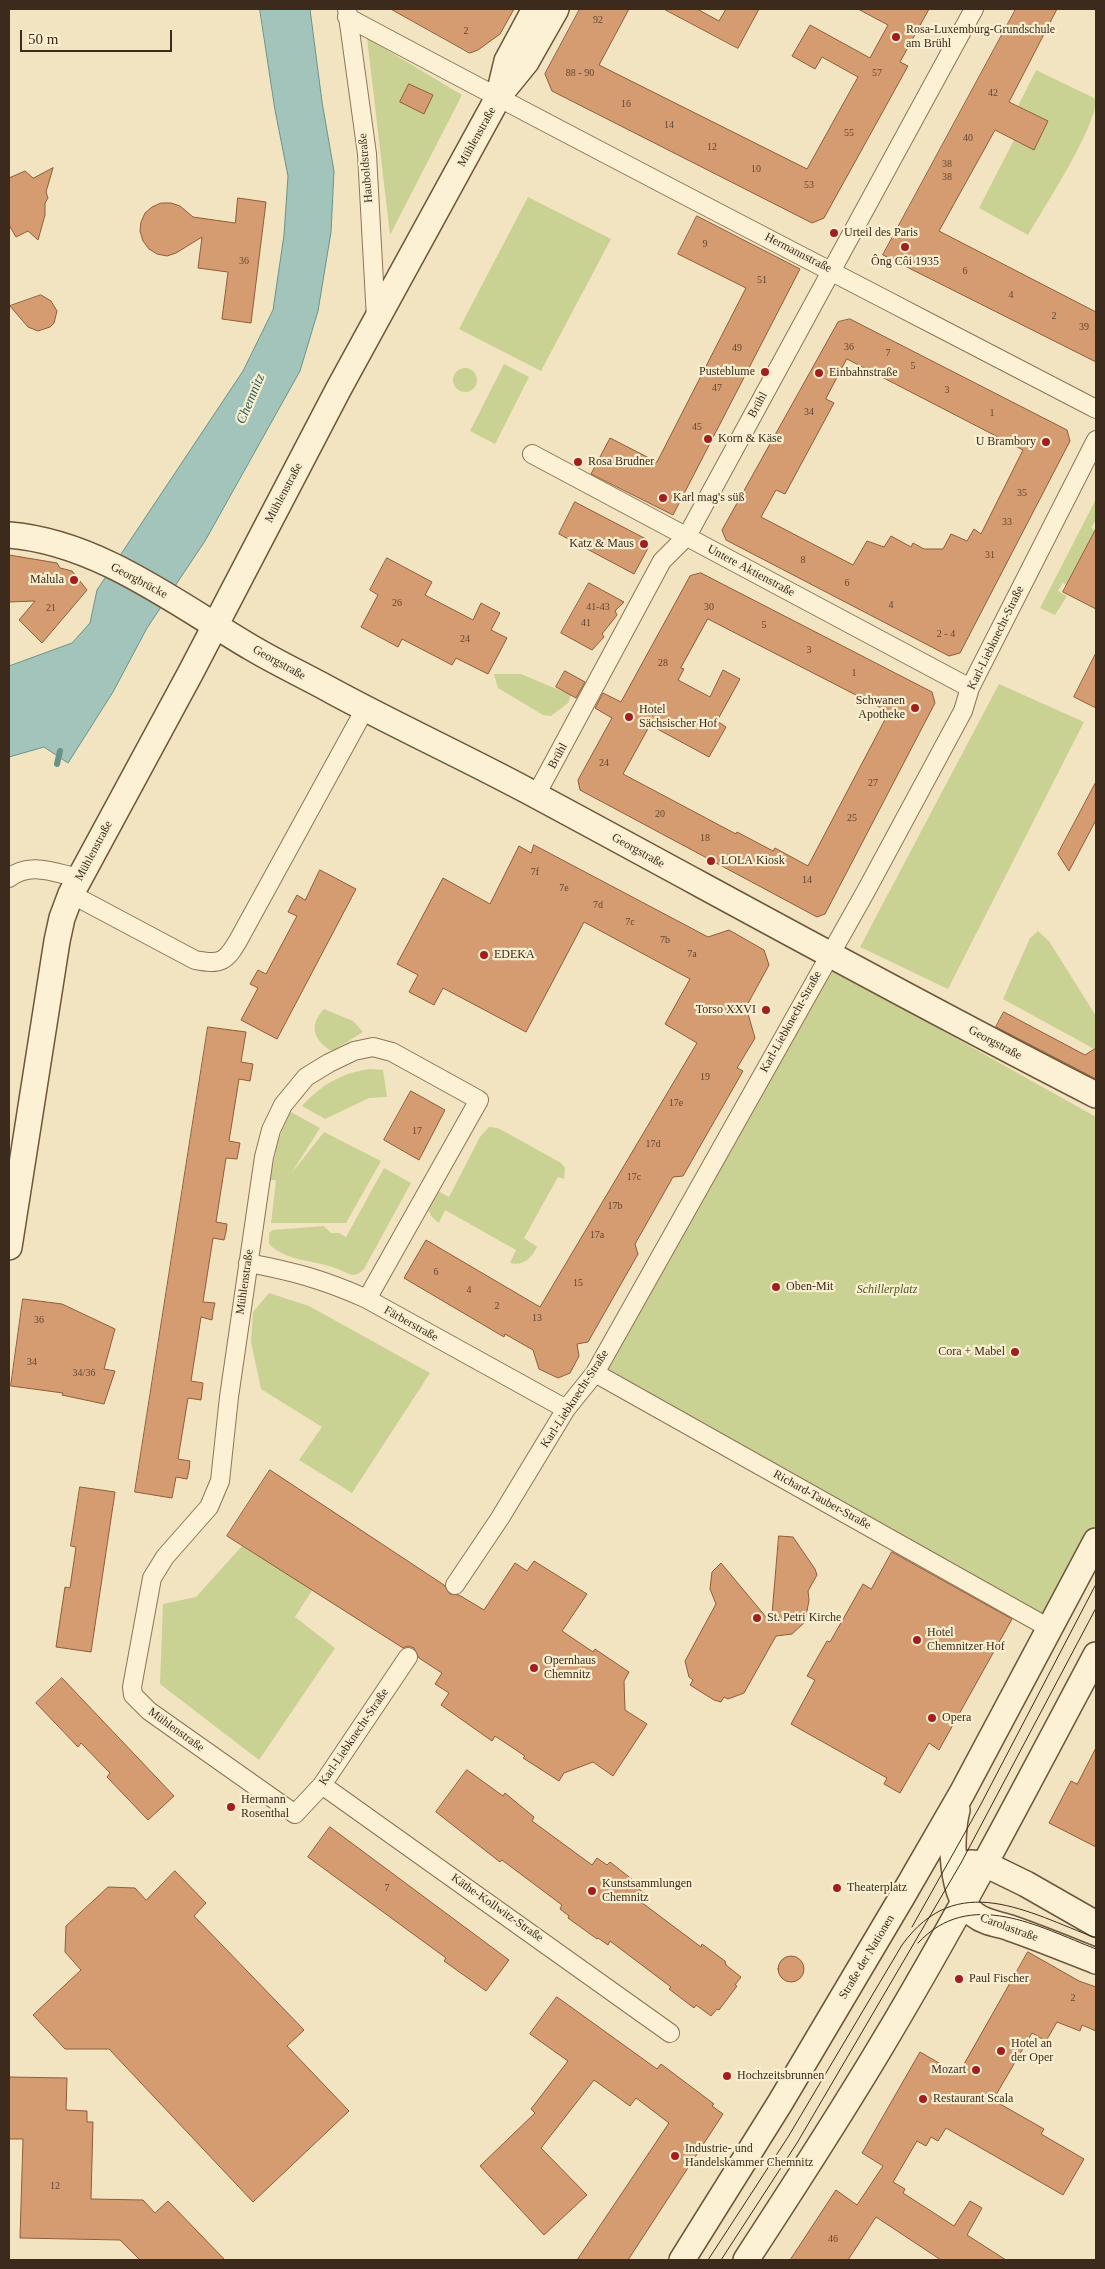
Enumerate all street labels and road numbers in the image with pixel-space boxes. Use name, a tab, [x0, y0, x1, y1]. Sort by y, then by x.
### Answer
street label: Mühlenstraße	[455, 105, 499, 169]
street label: Hauboldstraße	[356, 133, 376, 203]
street label: Hermannstraße	[762, 230, 834, 276]
street label: Brühl	[745, 390, 771, 420]
street label: Mühlenstraße	[262, 460, 306, 526]
street label: Untere Aktienstraße	[705, 542, 797, 600]
street label: Georgbrücke	[108, 560, 170, 602]
street label: Karl-Liebknecht-Straße	[965, 584, 1027, 692]
street label: Georgstraße	[250, 643, 308, 683]
street label: Brühl	[545, 741, 571, 771]
street label: Mühlenstraße	[72, 818, 116, 884]
street label: Georgstraße	[609, 831, 667, 871]
street label: Karl-Liebknecht-Straße	[757, 969, 825, 1075]
street label: Georgstraße	[966, 1023, 1024, 1063]
street label: Mühlenstraße	[233, 1248, 257, 1316]
street label: Färberstraße	[381, 1303, 441, 1345]
street label: Karl-Liebknecht-Straße	[538, 1347, 612, 1451]
street label: Richard-Tauber-Straße	[771, 1467, 873, 1533]
street label: Karl-Liebknecht-Straße	[316, 1686, 392, 1788]
street label: Mühlenstraße	[145, 1705, 207, 1755]
street label: Käthe-Kollwitz-Straße	[448, 1871, 546, 1945]
street label: Carolastraße	[978, 1911, 1040, 1945]
street label: Straße der Nationen	[836, 1912, 898, 2002]

